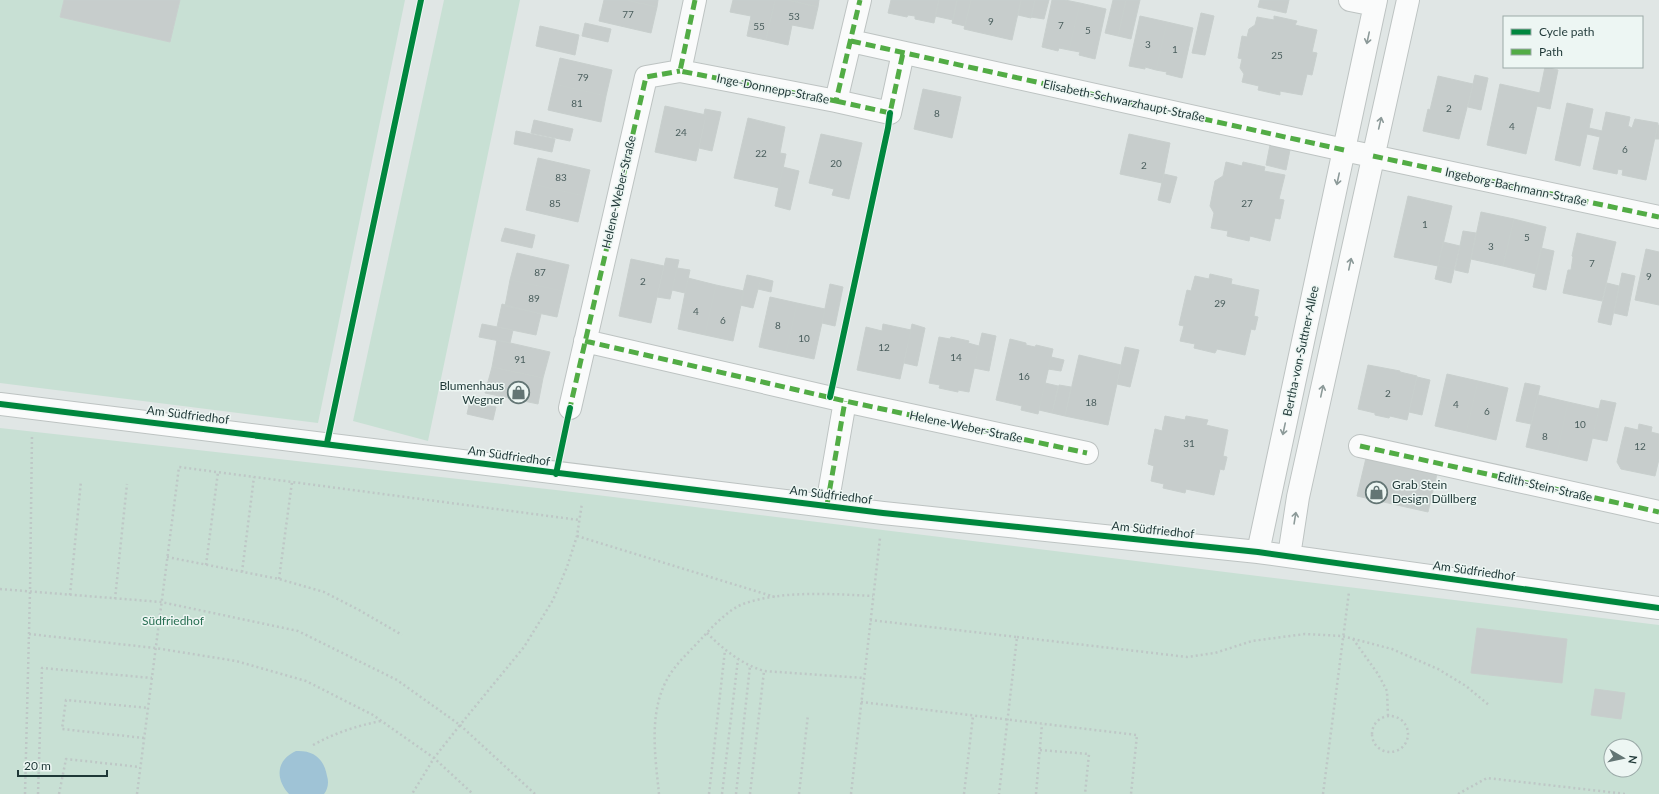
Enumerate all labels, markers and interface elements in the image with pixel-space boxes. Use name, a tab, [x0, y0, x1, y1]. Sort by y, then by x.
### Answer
house number: 77	[622, 8, 634, 20]
house number: 53	[788, 10, 800, 22]
house number: 9	[988, 15, 994, 27]
legend	[1503, 16, 1643, 68]
house number: 7	[1058, 19, 1064, 31]
house number: 55	[753, 20, 765, 32]
house number: 5	[1085, 24, 1091, 36]
text: Cycle path	[1539, 24, 1594, 39]
one-way arrow	[1364, 31, 1372, 44]
house number: 3	[1145, 38, 1151, 50]
house number: 1	[1172, 43, 1178, 55]
text: Path	[1539, 44, 1563, 59]
house number: 25	[1271, 49, 1283, 61]
street label: Inge-Donnepp-Straße	[715, 70, 831, 107]
house number: 79	[577, 71, 589, 83]
street label: Elisabeth-Schwarzhaupt-Straße	[1042, 76, 1206, 125]
house number: 81	[571, 97, 583, 109]
house number: 2	[1446, 102, 1452, 114]
house number: 8	[934, 107, 940, 119]
one-way arrow	[1377, 117, 1385, 130]
house number: 4	[1509, 120, 1515, 132]
house number: 24	[675, 126, 687, 138]
street label: Helene-Weber-Straße	[598, 134, 639, 250]
house number: 6	[1622, 143, 1628, 155]
house number: 22	[755, 147, 767, 159]
house number: 20	[830, 157, 842, 169]
house number: 2	[1141, 159, 1147, 171]
street label: Ingeborg-Bachmann-Straße	[1444, 164, 1588, 209]
house number: 83	[555, 171, 567, 183]
one-way arrow	[1334, 172, 1342, 185]
house number: 85	[549, 197, 561, 209]
house number: 27	[1241, 197, 1253, 209]
house number: 1	[1422, 218, 1428, 230]
house number: 5	[1524, 231, 1530, 243]
house number: 3	[1488, 240, 1494, 252]
house number: 7	[1589, 257, 1595, 269]
one-way arrow	[1346, 258, 1354, 271]
house number: 87	[534, 266, 546, 278]
house number: 9	[1646, 270, 1652, 282]
house number: 2	[640, 275, 646, 287]
street label: Bertha-von-Suttner-Allee	[1279, 284, 1322, 418]
house number: 89	[528, 292, 540, 304]
house number: 29	[1214, 297, 1226, 309]
house number: 4	[693, 305, 699, 317]
house number: 6	[720, 314, 726, 326]
house number: 8	[775, 319, 781, 331]
house number: 10	[798, 332, 810, 344]
house number: 12	[878, 341, 890, 353]
house number: 14	[950, 351, 962, 363]
house number: 91	[514, 353, 526, 365]
house number: 16	[1018, 370, 1030, 382]
place label: Blumenhaus Wegner	[439, 378, 505, 407]
shop icon: Blumenhaus Wegner	[506, 380, 532, 406]
one-way arrow	[1319, 385, 1327, 398]
house number: 2	[1385, 387, 1391, 399]
house number: 18	[1085, 396, 1097, 408]
house number: 4	[1453, 398, 1459, 410]
street label: Am Südfriedhof	[146, 402, 231, 427]
house number: 6	[1484, 405, 1490, 417]
street label: Helene-Weber-Straße	[908, 407, 1024, 446]
house number: 10	[1574, 418, 1586, 430]
one-way arrow	[1280, 422, 1288, 435]
house number: 8	[1542, 430, 1548, 442]
house number: 31	[1183, 437, 1195, 449]
house number: 12	[1634, 440, 1646, 452]
street label: Am Südfriedhof	[467, 442, 552, 469]
street label: Edith-Stein-Straße	[1496, 468, 1594, 505]
place label: Grab Stein Design Düllberg	[1392, 477, 1476, 506]
shop icon: Grab Stein Design Düllberg	[1364, 479, 1390, 505]
street label: Am Südfriedhof	[789, 482, 874, 507]
one-way arrow	[1291, 512, 1299, 525]
street label: Am Südfriedhof	[1111, 518, 1196, 541]
street label: Am Südfriedhof	[1432, 557, 1517, 584]
park label: Südfriedhof	[142, 613, 205, 628]
north arrow	[1603, 738, 1643, 778]
scale bar	[18, 752, 107, 778]
text: N	[1626, 754, 1640, 765]
text: 20 m	[24, 758, 51, 773]

